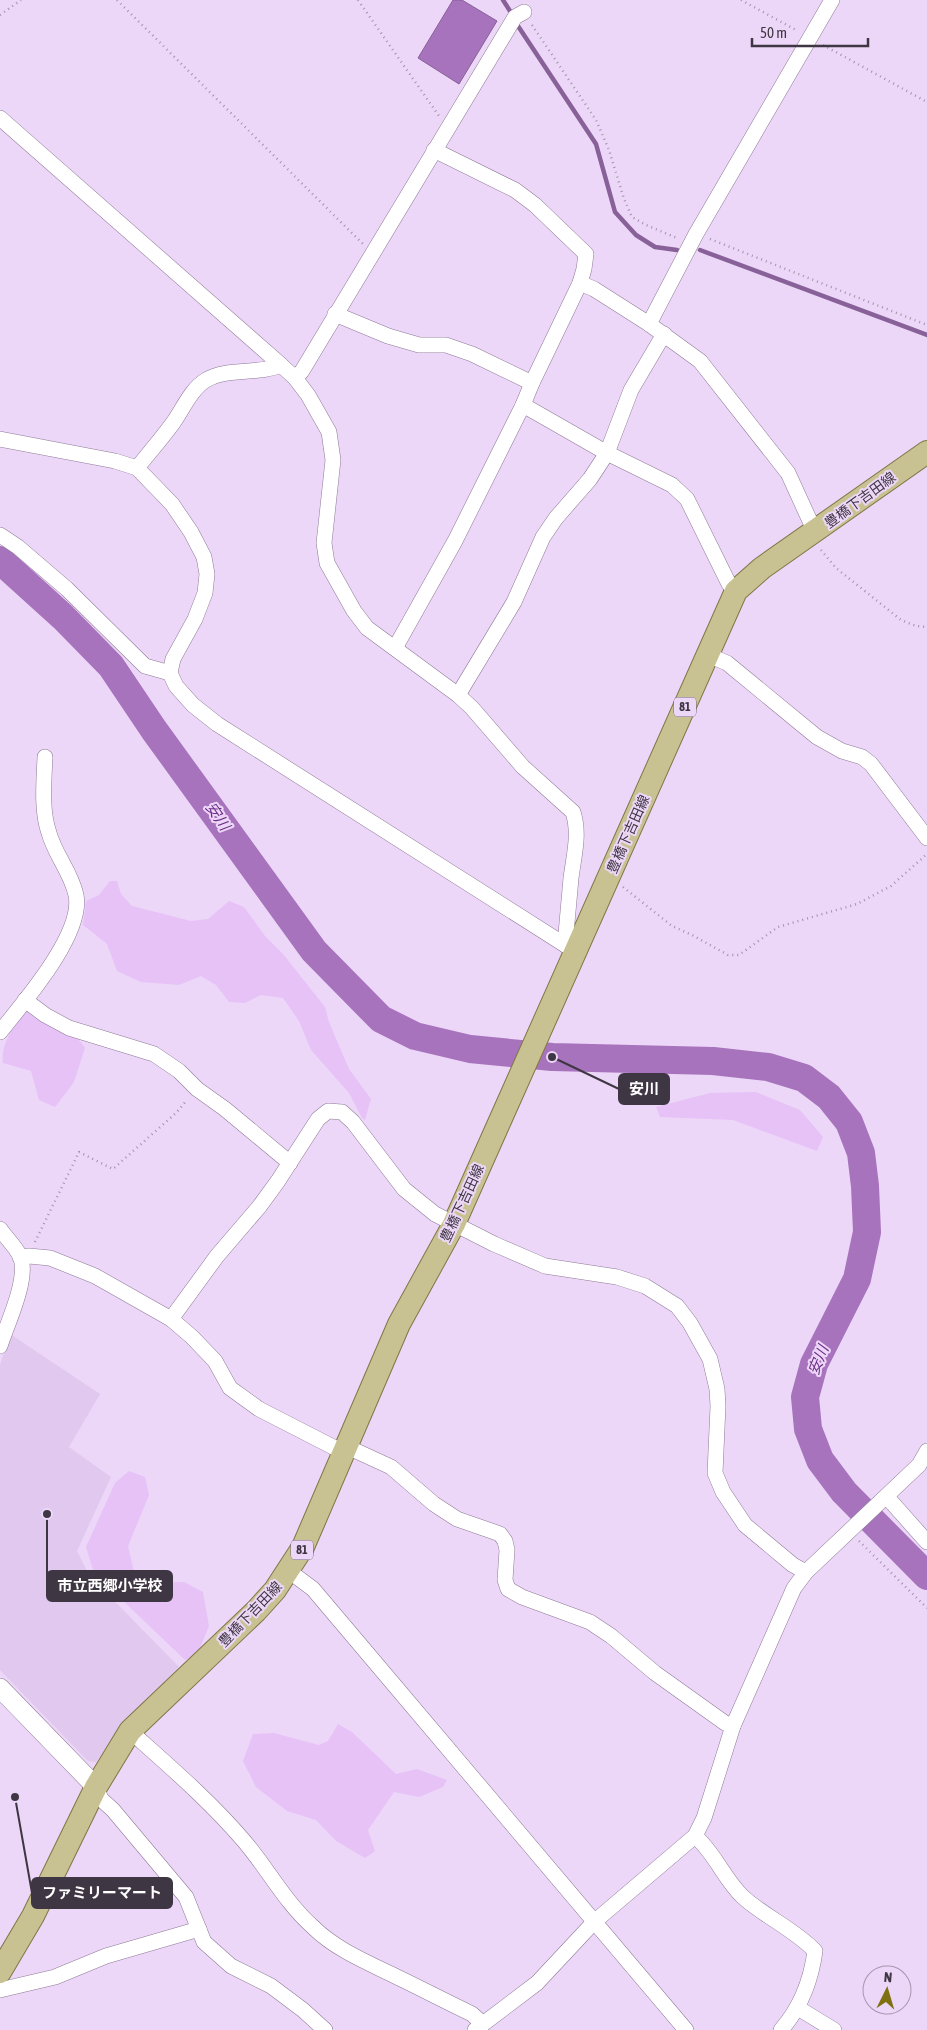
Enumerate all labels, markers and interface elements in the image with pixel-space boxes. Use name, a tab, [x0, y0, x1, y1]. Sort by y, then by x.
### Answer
scale bar	[752, 15, 868, 47]
text: 50 m	[760, 24, 787, 41]
street label: 豊橋下吉田線	[821, 469, 899, 531]
road number: 81	[674, 698, 696, 716]
street label: 豊橋下吉田線	[604, 792, 652, 876]
water label: 安川	[202, 799, 235, 835]
callout: 安川	[619, 1074, 669, 1104]
text: 安川	[629, 1080, 659, 1097]
street label: 豊橋下吉田線	[437, 1162, 487, 1244]
water label: 安川	[804, 1341, 832, 1377]
road number: 81	[291, 1540, 313, 1560]
callout: 市立西郷小学校	[47, 1571, 172, 1601]
text: 市立西郷小学校	[57, 1577, 163, 1594]
street label: 豊橋下吉田線	[215, 1578, 285, 1650]
callout: ファミリーマート	[32, 1878, 172, 1908]
text: ファミリーマート	[42, 1884, 162, 1901]
north arrow	[862, 1965, 912, 2015]
text: N	[883, 1969, 893, 1985]

